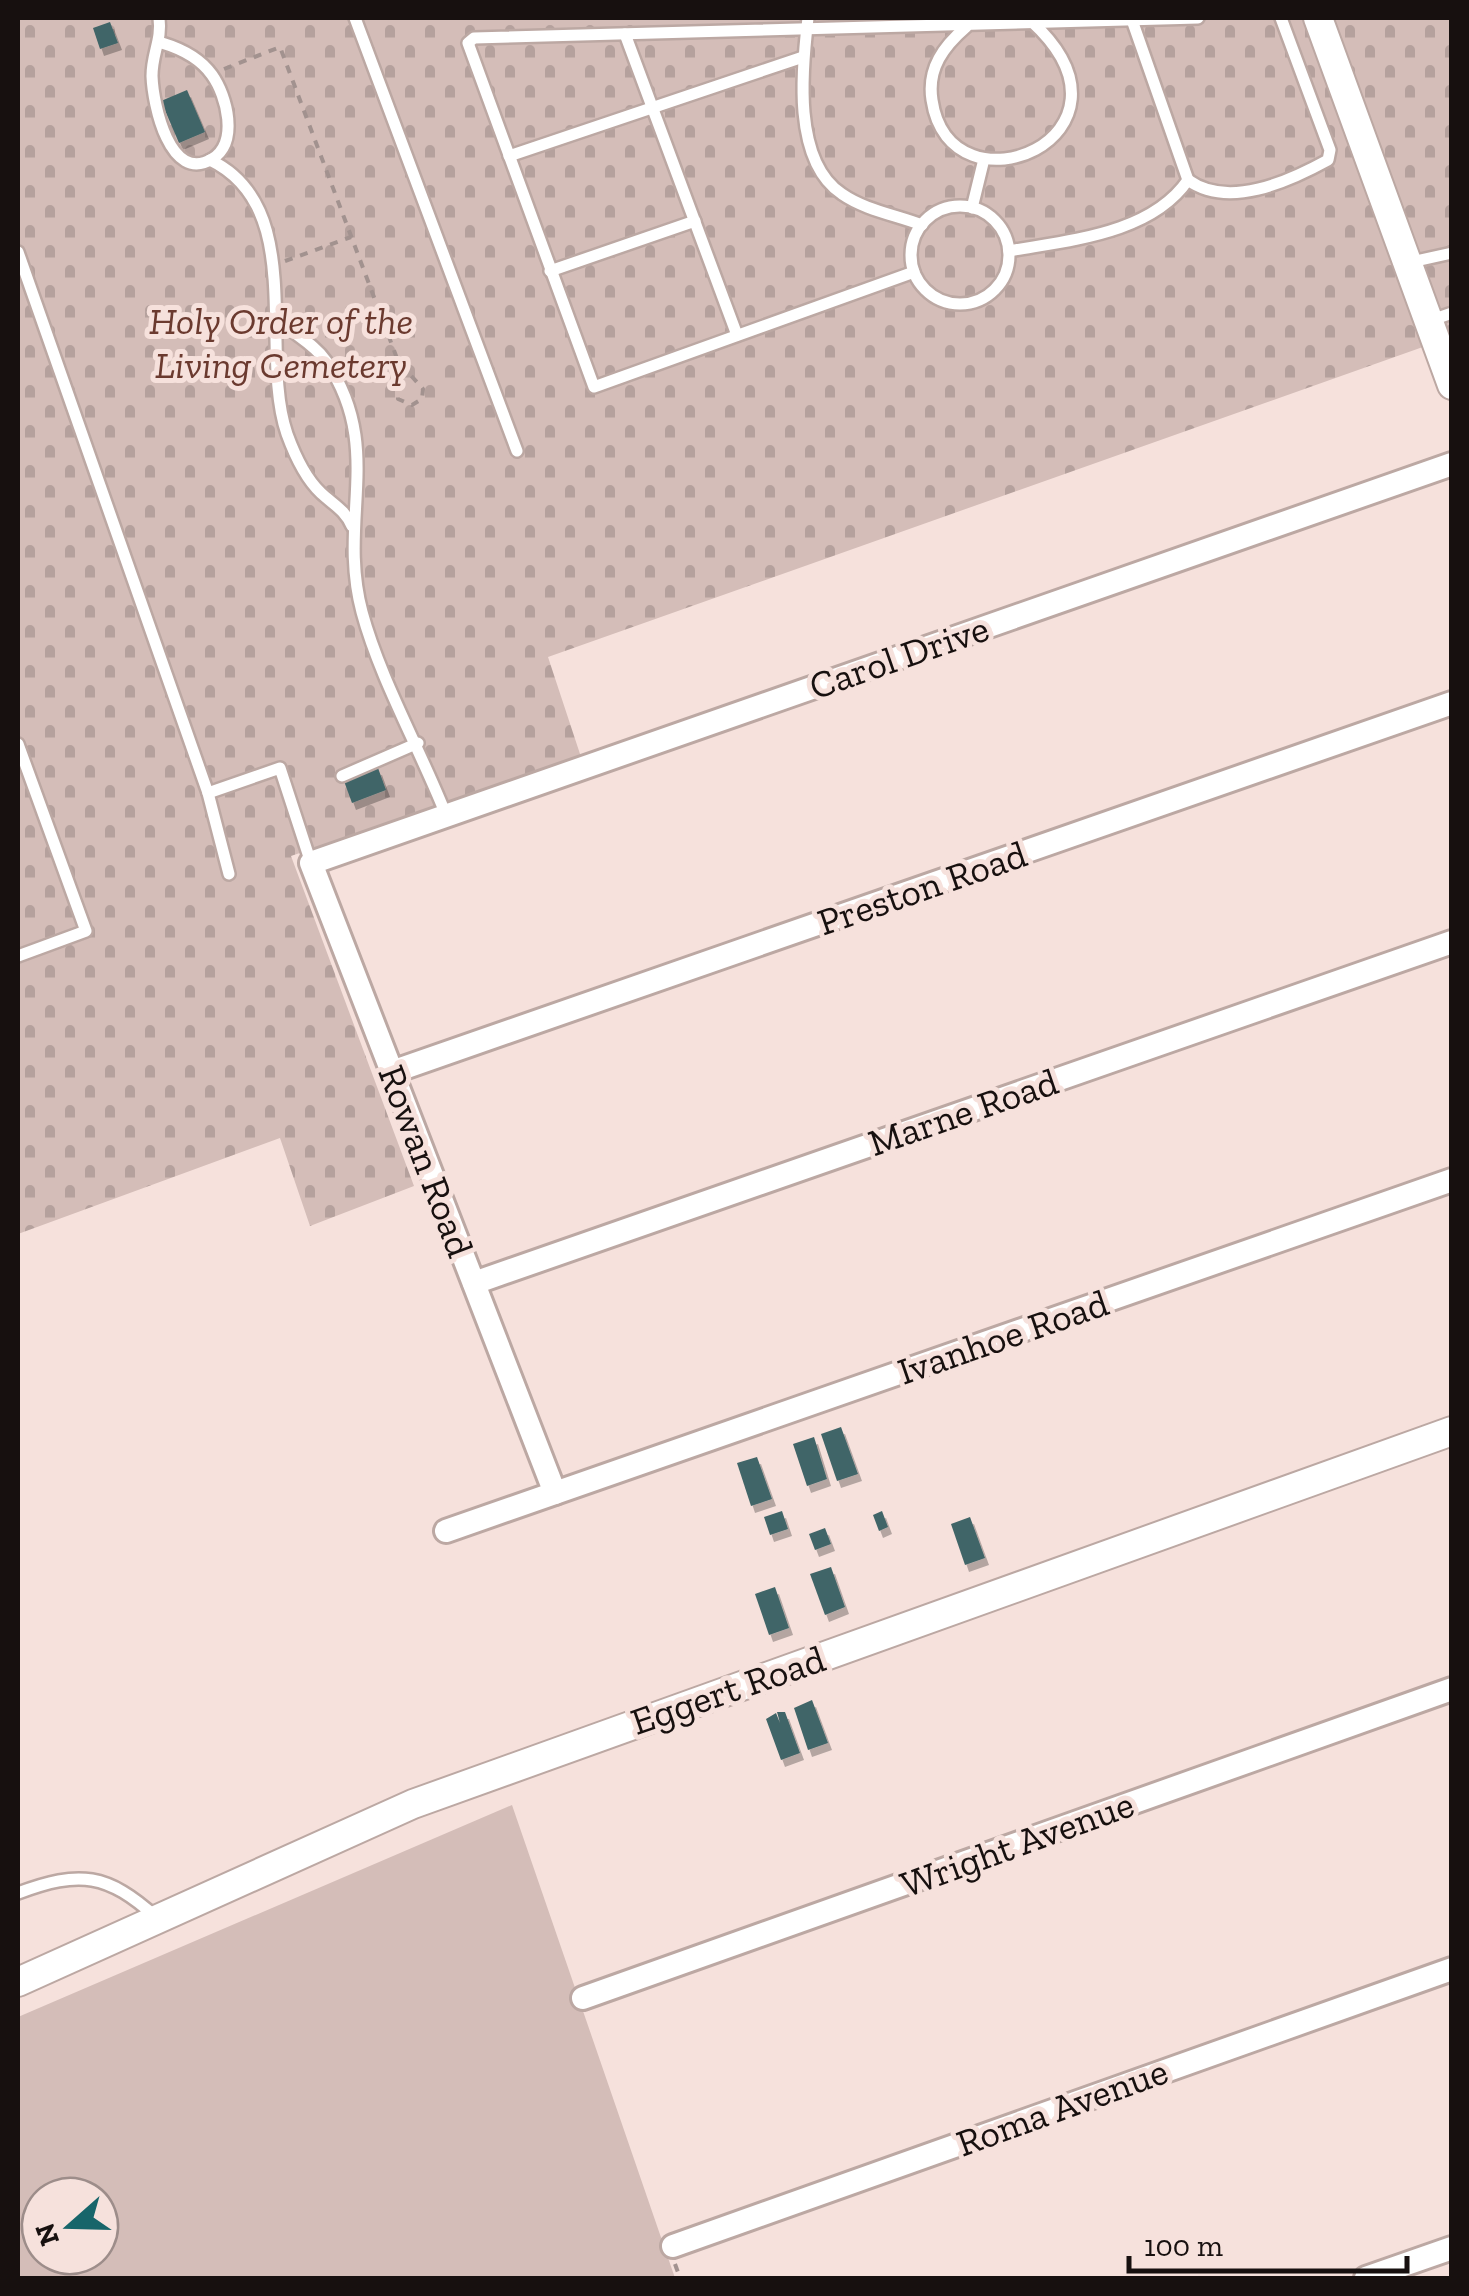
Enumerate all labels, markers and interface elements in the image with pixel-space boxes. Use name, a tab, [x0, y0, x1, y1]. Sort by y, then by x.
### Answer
park label: Holy Order of the Living Cemetery	[149, 298, 413, 388]
street label: Carol Drive	[803, 605, 995, 709]
street label: Preston Road	[811, 831, 1033, 945]
street label: Marne Road	[862, 1058, 1064, 1166]
street label: Rowan Road	[368, 1059, 484, 1264]
street label: Ivanhoe Road	[892, 1279, 1114, 1394]
street label: Eggert Road	[625, 1635, 831, 1745]
street label: Wright Avenue	[894, 1781, 1140, 1907]
street label: Roma Avenue	[950, 2048, 1174, 2166]
north arrow	[20, 2176, 120, 2276]
scale bar	[1129, 2211, 1406, 2273]
text: N	[28, 2219, 66, 2250]
text: 100 m	[1144, 2228, 1223, 2264]

